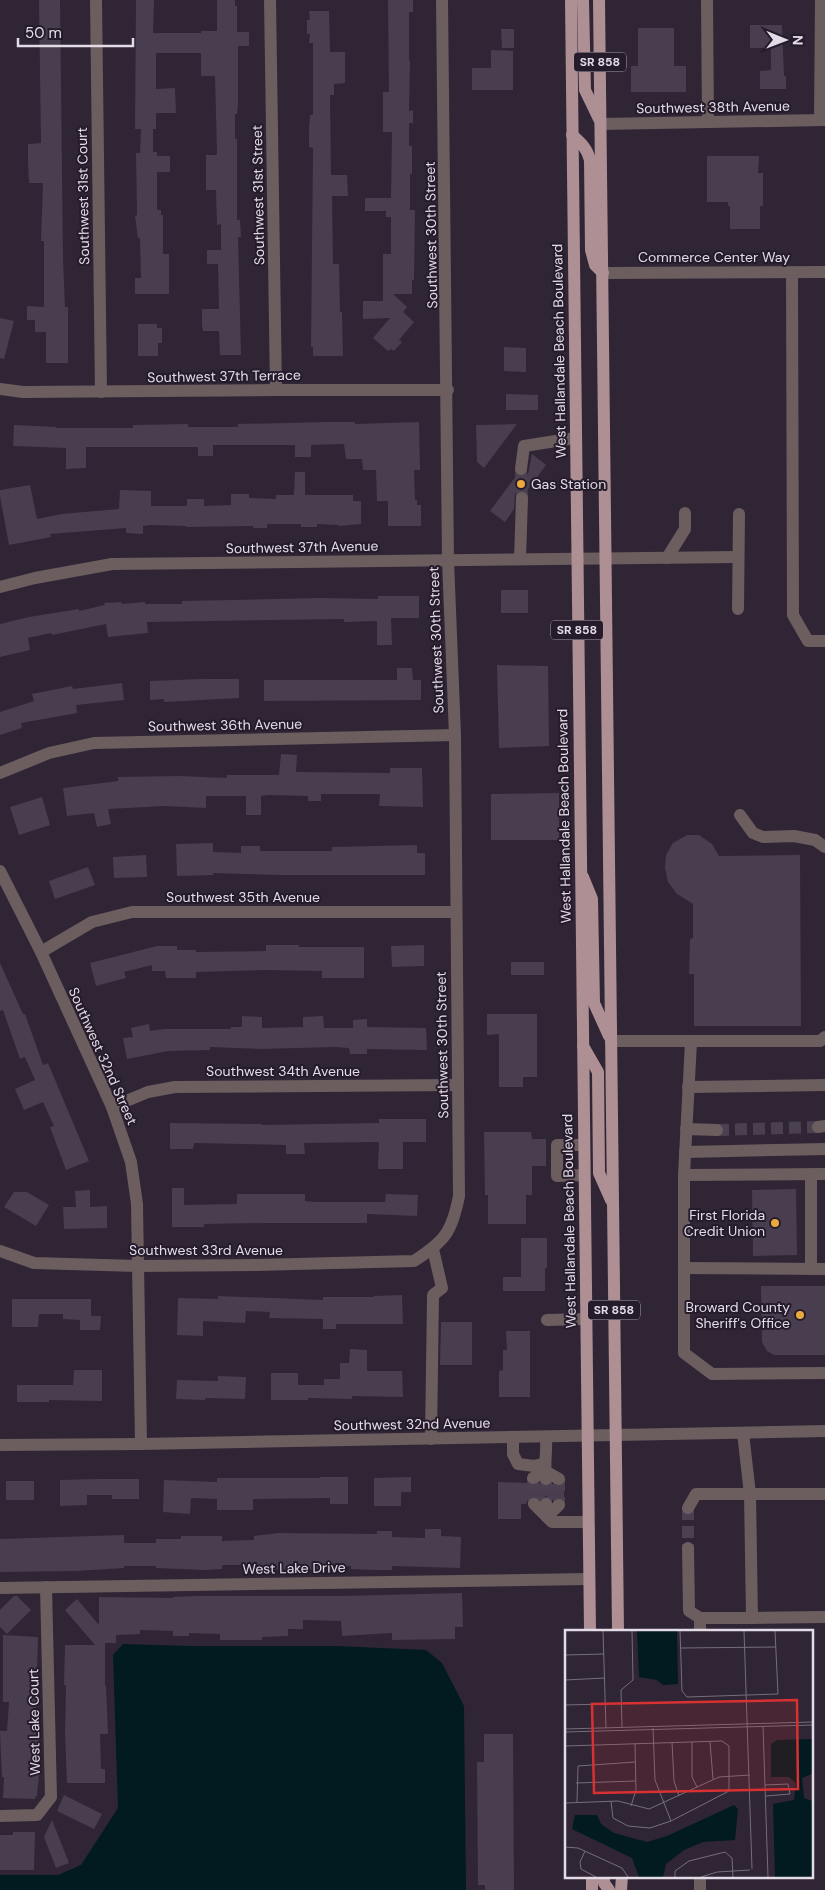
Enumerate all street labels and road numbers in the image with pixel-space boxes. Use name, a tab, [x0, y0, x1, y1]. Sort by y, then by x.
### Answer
road number: SR 858	[574, 52, 626, 72]
street label: Southwest 38th Avenue	[636, 97, 790, 117]
street label: Southwest 31st Street	[248, 125, 268, 265]
street label: Southwest 31st Court	[73, 127, 93, 265]
street label: Southwest 30th Street	[421, 161, 441, 309]
street label: West Hallandale Beach Boulevard	[548, 244, 570, 458]
street label: Commerce Center Way	[638, 248, 790, 266]
street label: Southwest 37th Terrace	[147, 366, 301, 386]
street label: Southwest 37th Avenue	[226, 537, 379, 557]
street label: Southwest 30th Street	[424, 566, 448, 714]
road number: SR 858	[551, 620, 603, 640]
street label: West Hallandale Beach Boulevard	[553, 709, 575, 923]
street label: Southwest 36th Avenue	[148, 715, 302, 735]
street label: Southwest 35th Avenue	[166, 888, 320, 906]
street label: Southwest 30th Street	[432, 971, 452, 1119]
street label: Southwest 32nd Street	[65, 984, 141, 1128]
street label: Southwest 34th Avenue	[206, 1062, 360, 1080]
street label: West Hallandale Beach Boulevard	[558, 1114, 580, 1328]
street label: Southwest 33rd Avenue	[129, 1241, 283, 1259]
road number: SR 858	[588, 1300, 640, 1320]
street label: Southwest 32nd Avenue	[333, 1414, 491, 1434]
street label: West Lake Drive	[242, 1558, 346, 1578]
street label: West Lake Court	[24, 1668, 44, 1776]

